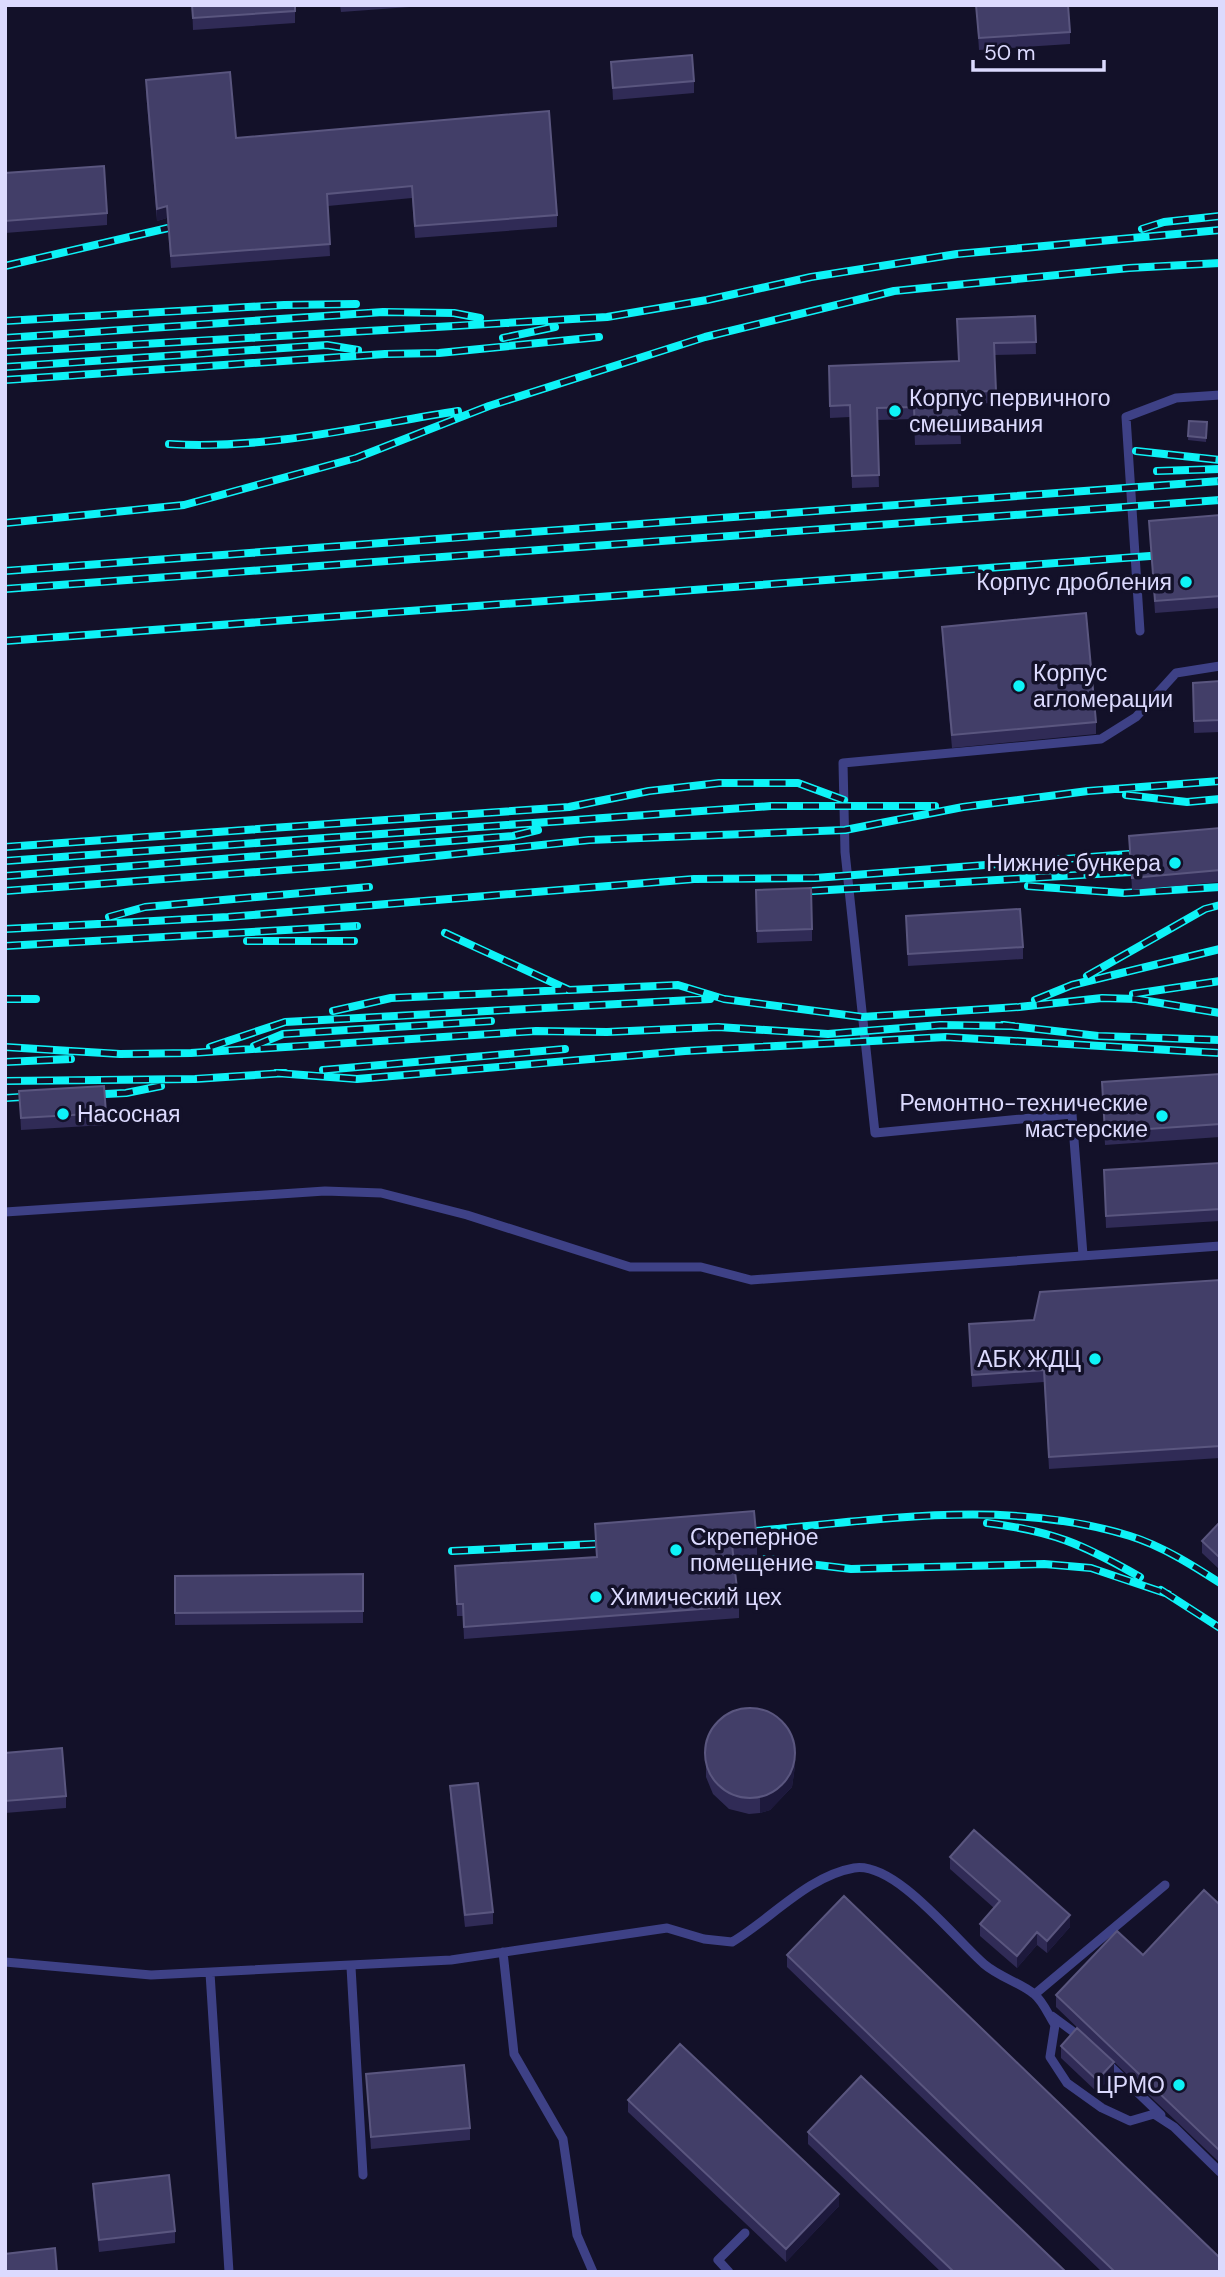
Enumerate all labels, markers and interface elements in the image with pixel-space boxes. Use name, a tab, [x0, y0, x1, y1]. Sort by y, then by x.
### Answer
scale bar	[973, 28, 1104, 72]
text: 50 m	[984, 39, 1035, 67]
place label: Корпус первичного смешивания	[909, 383, 1111, 439]
marker: Корпус первичного смешивания	[887, 403, 903, 419]
place label: Корпус дробления	[976, 567, 1172, 597]
marker: Корпус дробления	[1178, 574, 1194, 590]
place label: Корпус агломерации	[1033, 658, 1173, 714]
marker: Корпус агломерации	[1011, 678, 1027, 694]
place label: Нижние бункера	[986, 848, 1161, 878]
marker: Нижние бункера	[1167, 855, 1183, 871]
place label: Ремонтно-технические мастерские	[900, 1088, 1148, 1144]
place label: Насосная	[77, 1099, 180, 1129]
marker: Насосная	[55, 1106, 71, 1122]
marker: Ремонтно-технические мастерские	[1154, 1108, 1170, 1124]
place label: АБК ЖДЦ	[977, 1344, 1081, 1374]
marker: АБК ЖДЦ	[1087, 1351, 1103, 1367]
place label: Скреперное помещение	[690, 1522, 819, 1578]
marker: Скреперное помещение	[668, 1542, 684, 1558]
place label: Химический цех	[610, 1582, 782, 1612]
marker: Химический цех	[588, 1589, 604, 1605]
place label: ЦРМО	[1096, 2070, 1165, 2100]
marker: ЦРМО	[1171, 2077, 1187, 2093]

